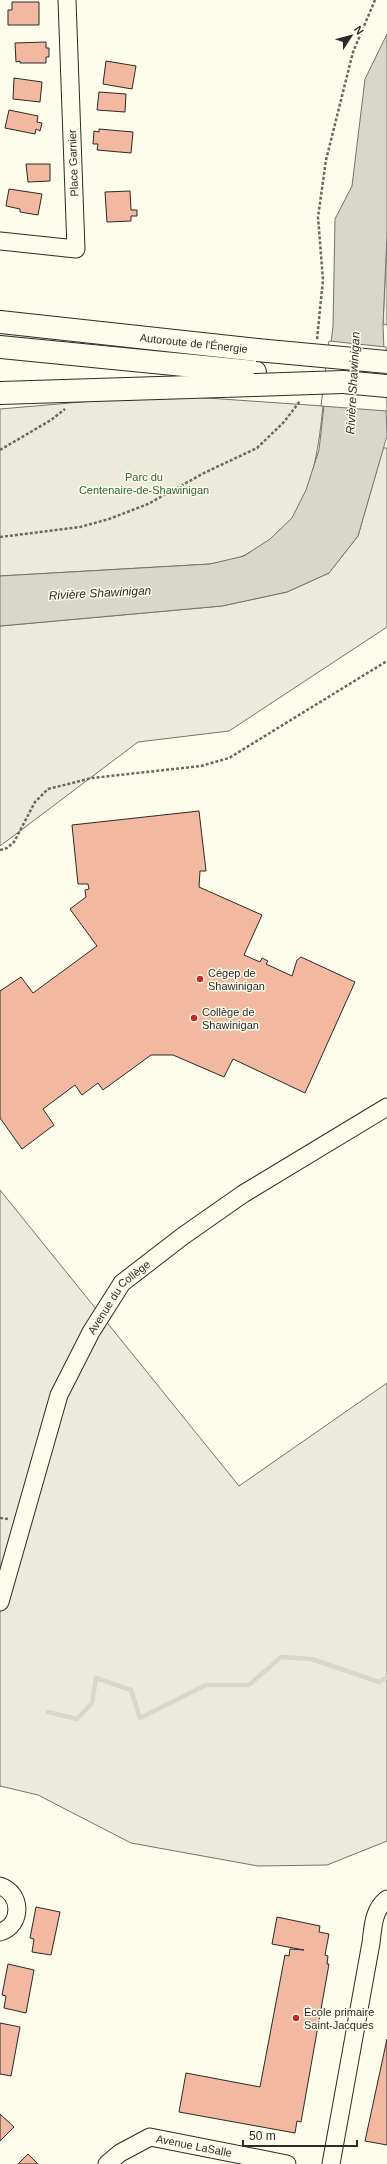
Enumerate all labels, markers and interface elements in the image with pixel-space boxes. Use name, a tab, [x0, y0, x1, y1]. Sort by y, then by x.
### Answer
north arrow	[331, 16, 371, 56]
text: N	[352, 23, 366, 37]
street label: Place Garnier	[66, 129, 80, 197]
street label: Autoroute de l'Énergie	[139, 331, 249, 355]
water label: Rivière Shawinigan	[343, 331, 363, 435]
park label: Parc du Centenaire-de-Shawinigan	[79, 471, 209, 496]
water label: Rivière Shawinigan	[48, 583, 152, 603]
place label: Cégep de Shawinigan	[208, 967, 265, 992]
marker: Cégep de Shawinigan	[195, 974, 205, 984]
place label: Collège de Shawinigan	[202, 1006, 259, 1031]
marker: Collège de Shawinigan	[189, 1013, 199, 1023]
street label: Avenue du Collège	[85, 1258, 152, 1336]
place label: École primaire Saint-Jacques	[304, 2006, 374, 2031]
marker: École primaire Saint-Jacques	[291, 2013, 301, 2023]
scale bar	[243, 2122, 357, 2148]
text: 50 m	[249, 2129, 276, 2143]
street label: Avenue LaSalle	[155, 2132, 233, 2159]

